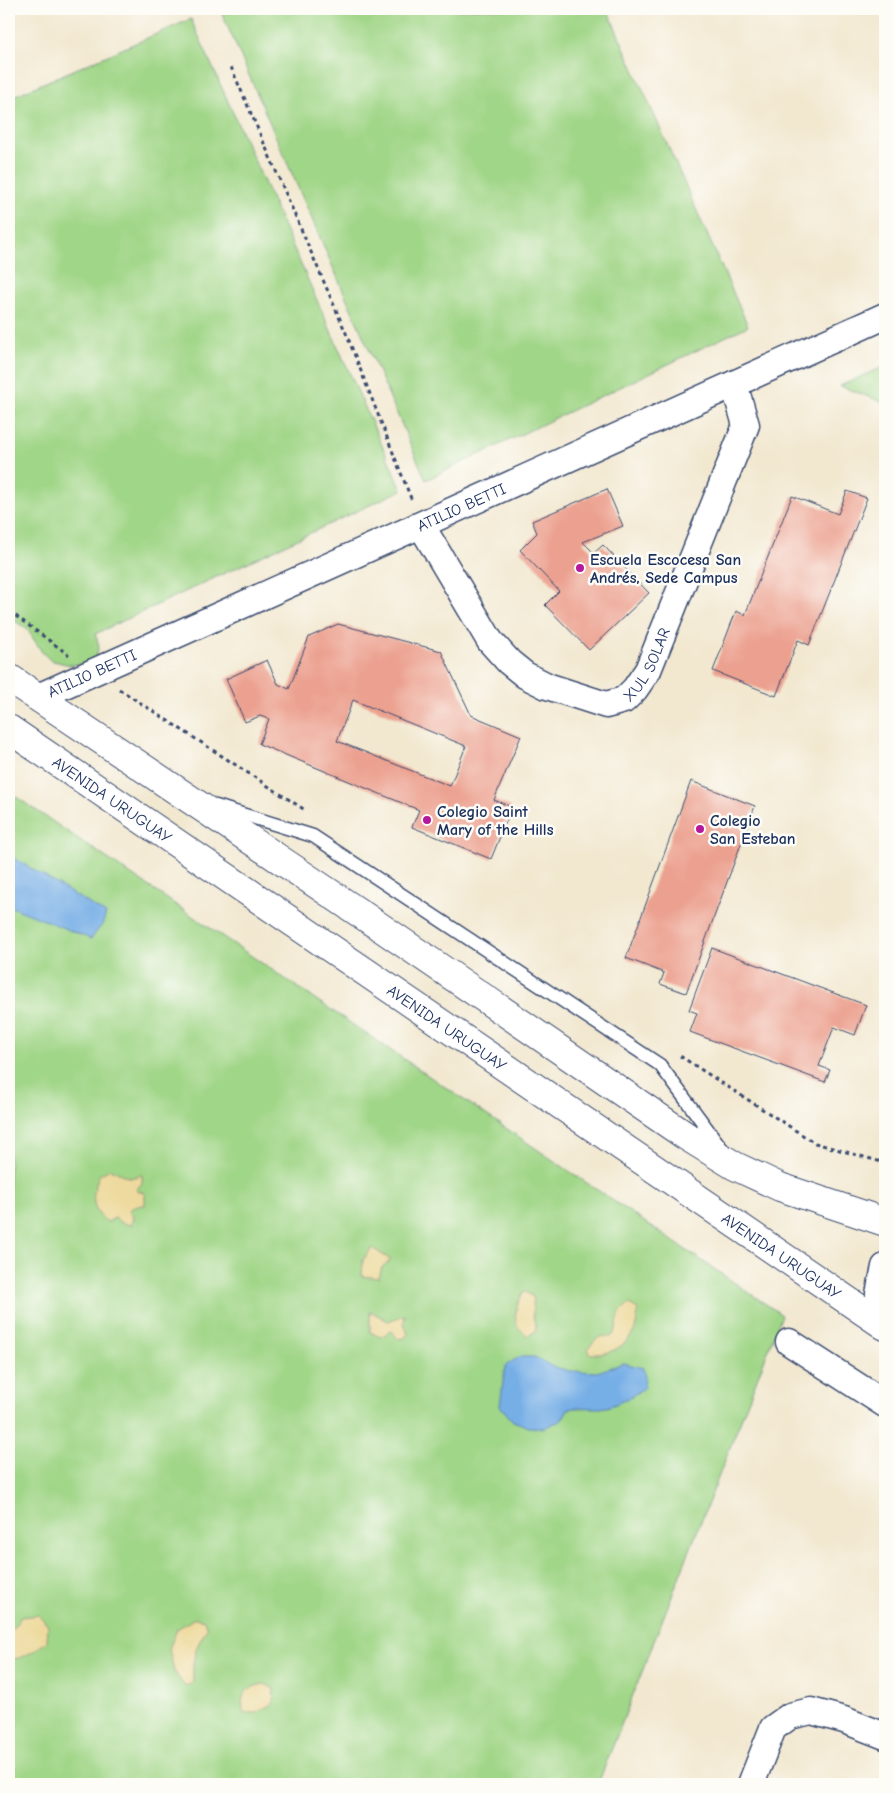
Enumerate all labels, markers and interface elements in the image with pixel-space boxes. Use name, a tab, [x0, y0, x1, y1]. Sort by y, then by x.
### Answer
street label: ATILIO BETTI	[414, 480, 509, 535]
place label: Escuela Escocesa San Andrés, Sede Campus	[590, 551, 741, 587]
marker: Escuela Escocesa San Andrés, Sede Campus	[574, 562, 586, 574]
street label: XUL SOLAR	[620, 625, 674, 706]
street label: ATILIO BETTI	[45, 646, 139, 701]
street label: AVENIDA URUGUAY	[49, 753, 175, 847]
place label: Colegio Saint Mary of the Hills	[437, 803, 554, 839]
place label: Colegio San Esteban	[710, 812, 795, 848]
marker: Colegio Saint Mary of the Hills	[421, 814, 433, 826]
marker: Colegio San Esteban	[694, 823, 706, 835]
street label: AVENIDA URUGUAY	[383, 981, 510, 1075]
street label: AVENIDA URUGUAY	[718, 1209, 844, 1304]

